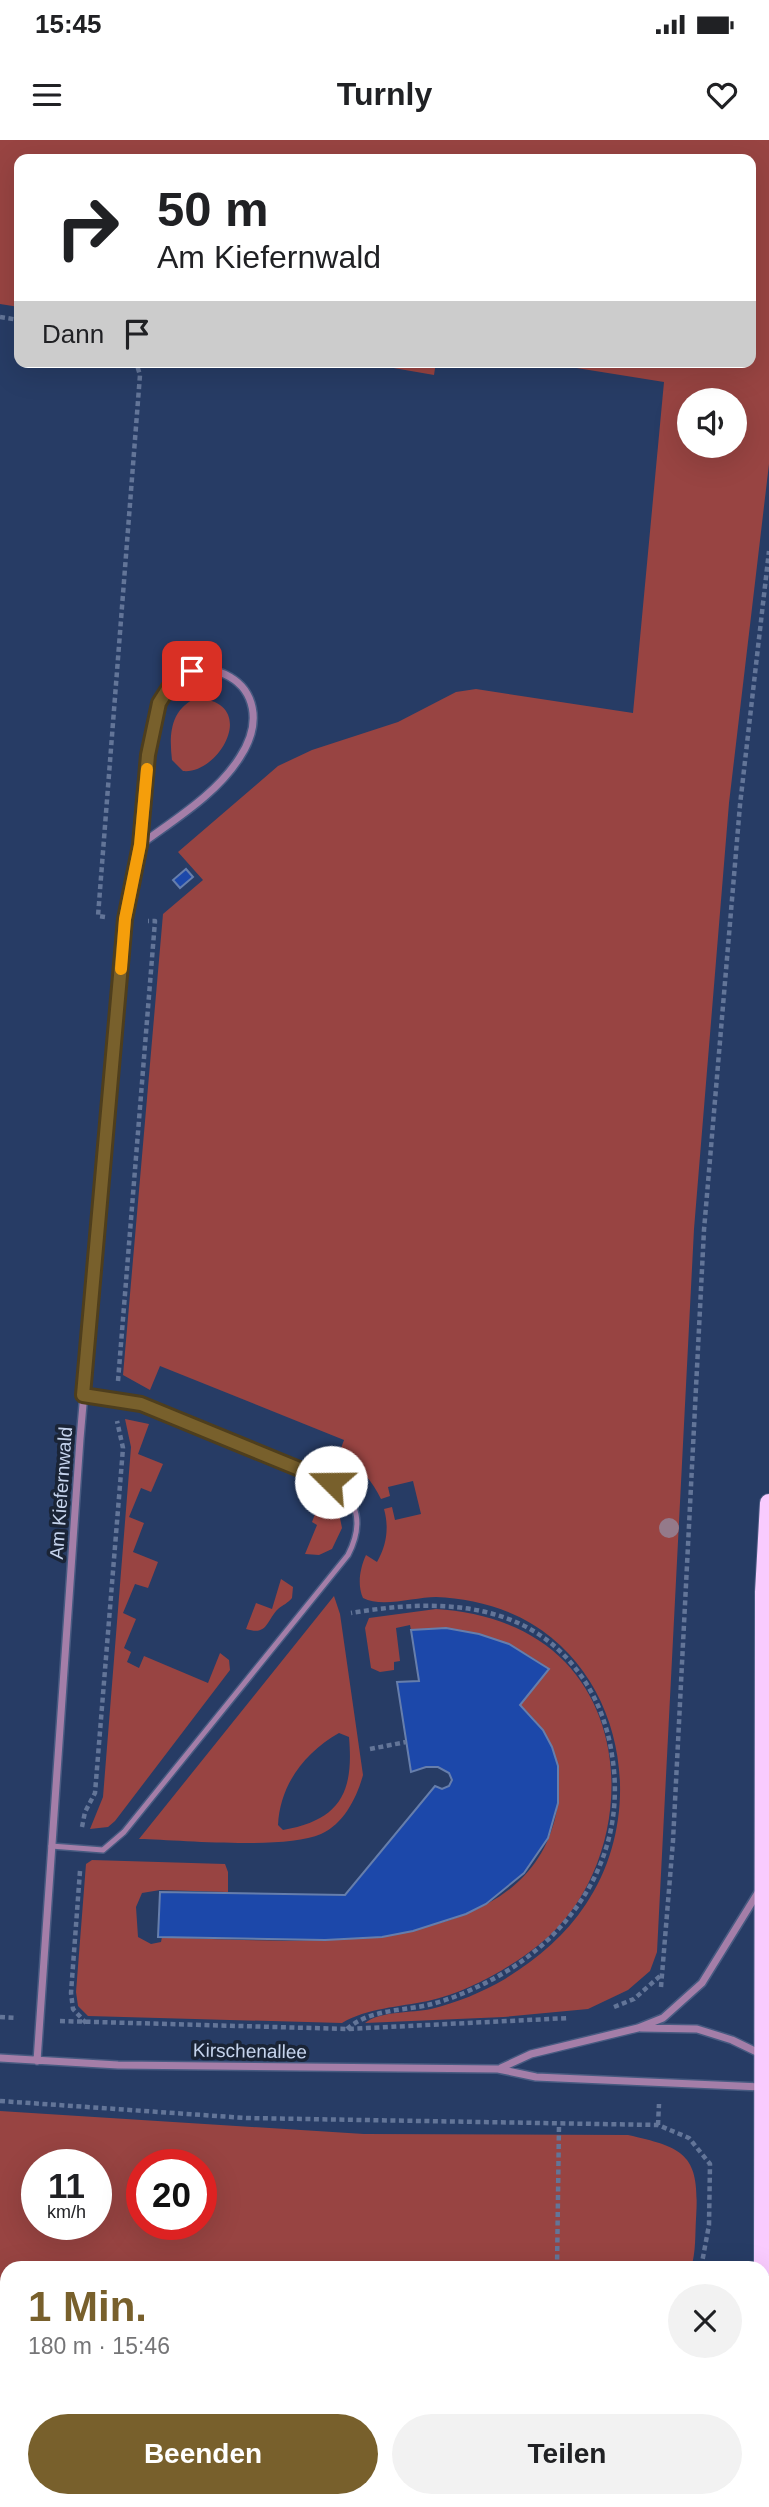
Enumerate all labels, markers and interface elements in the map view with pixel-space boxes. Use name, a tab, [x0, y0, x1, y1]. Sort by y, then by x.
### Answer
text: 15:45	[35, 9, 102, 39]
icon: menu	[28, 76, 66, 114]
text: Turnly	[337, 76, 432, 112]
icon: heart	[703, 76, 741, 114]
icon: right	[42, 182, 133, 273]
text: 50 m	[157, 182, 269, 236]
text: Am Kiefernwald	[157, 239, 381, 275]
icon: arrive	[118, 315, 156, 353]
text: Dann	[42, 319, 104, 349]
map controls	[677, 388, 747, 458]
button: sound	[677, 388, 747, 458]
pin	[162, 641, 222, 701]
icon: arrive	[173, 652, 211, 690]
street label: Am Kiefernwald	[46, 1426, 76, 1560]
position arrow	[294, 1445, 368, 1519]
street label: Kirschenallee	[193, 2040, 307, 2062]
speed limit sign: 20	[126, 2149, 217, 2240]
text: 11	[48, 2166, 85, 2205]
text: km/h	[47, 2202, 86, 2222]
text: 1 Min.	[28, 2283, 147, 2330]
button: close	[668, 2284, 742, 2358]
text: 180 m · 15:46	[28, 2333, 170, 2359]
button: Beenden	[28, 2414, 378, 2494]
button: Teilen	[392, 2414, 742, 2494]

